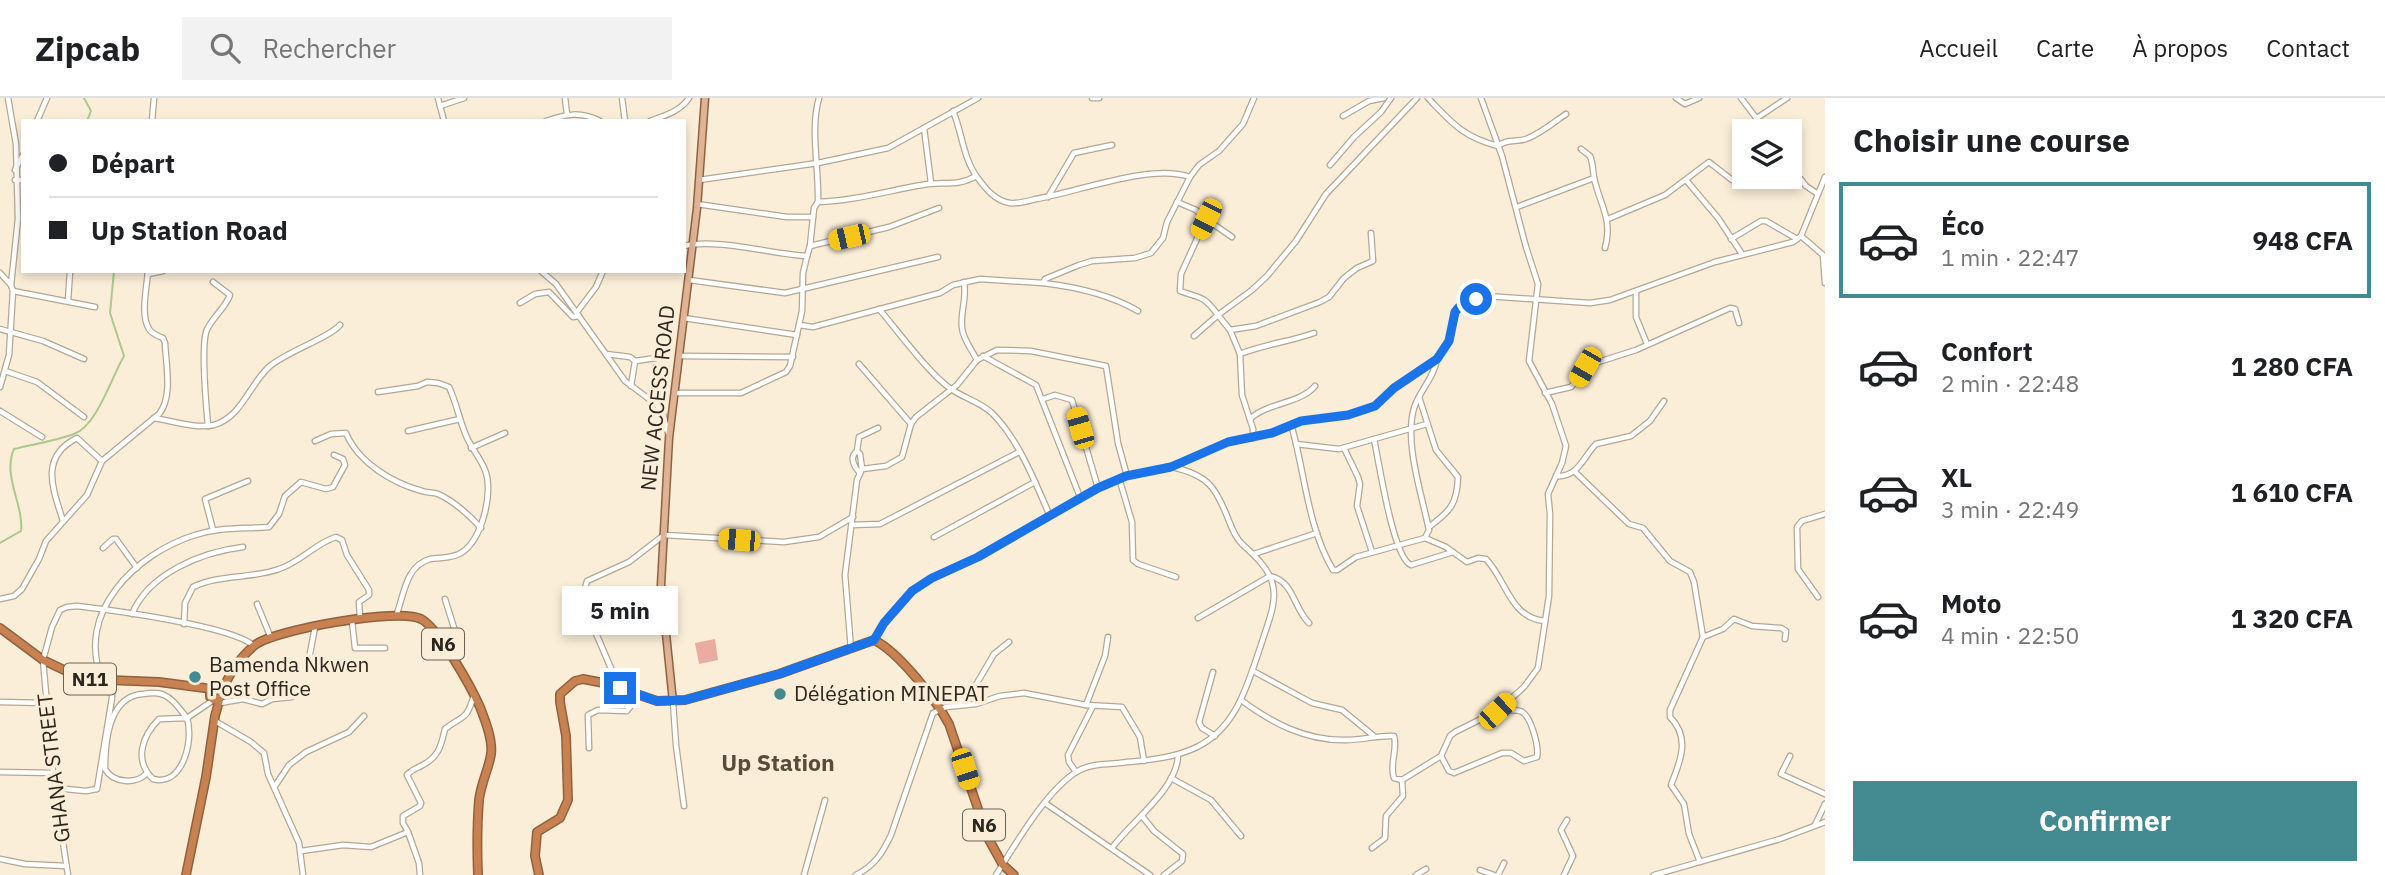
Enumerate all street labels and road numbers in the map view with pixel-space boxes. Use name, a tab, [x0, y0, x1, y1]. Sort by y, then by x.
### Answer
street label: NEW ACCESS ROAD	[633, 304, 681, 492]
road number: N6	[422, 628, 464, 660]
road number: N11	[64, 664, 116, 694]
street label: GHANA STREET	[30, 692, 76, 844]
road number: N6	[963, 810, 1005, 840]

